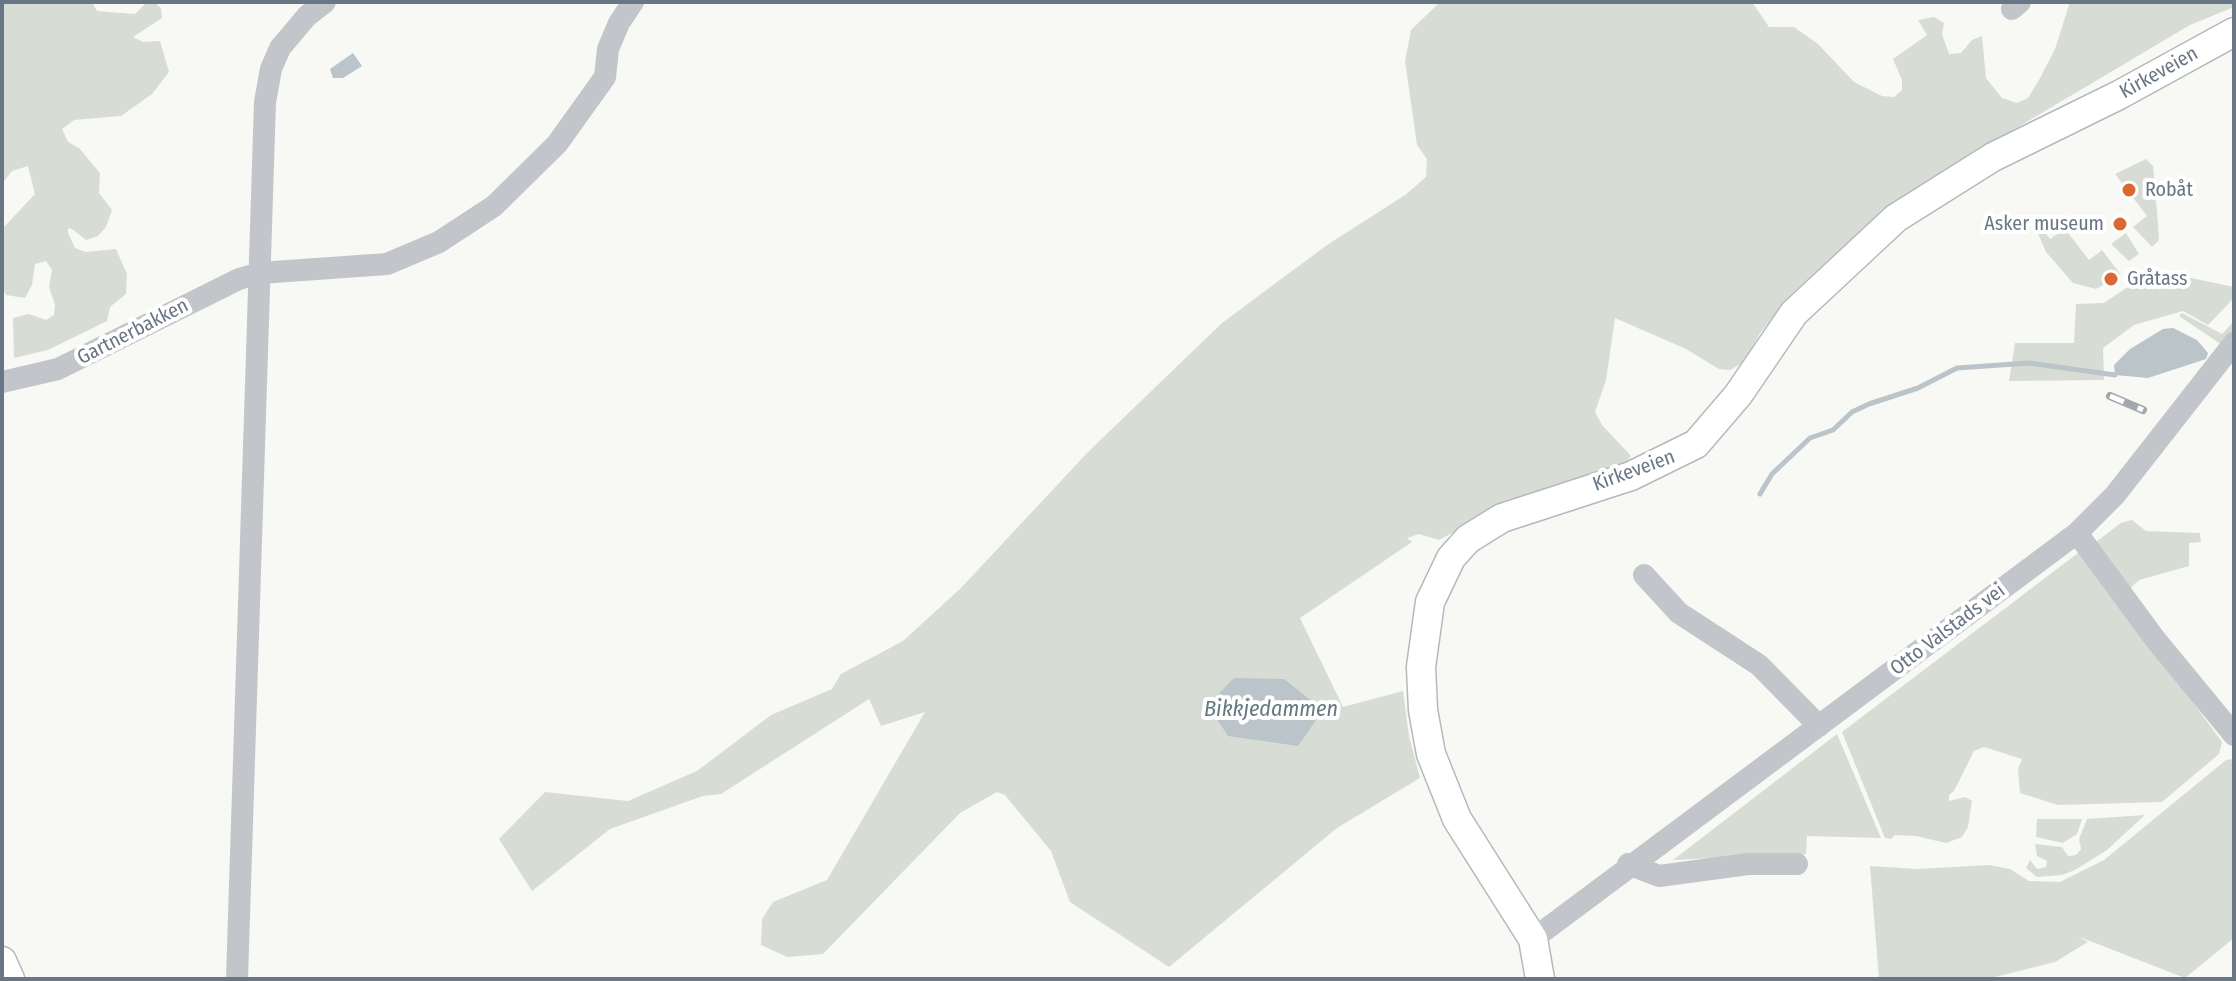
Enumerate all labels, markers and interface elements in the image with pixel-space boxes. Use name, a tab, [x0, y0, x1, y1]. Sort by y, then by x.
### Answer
street label: Kirkeveien	[2116, 42, 2202, 104]
place label: Robåt	[2145, 178, 2193, 202]
marker: Robåt	[2120, 181, 2138, 199]
place label: Asker museum	[1984, 212, 2104, 236]
marker: Asker museum	[2111, 215, 2129, 233]
place label: Gråtass	[2127, 267, 2188, 291]
marker: Gråtass	[2102, 270, 2120, 288]
street label: Gartnerbakken	[74, 294, 192, 370]
street label: Kirkeveien	[1590, 445, 1678, 497]
street label: Otto Valstads vei	[1886, 579, 2010, 681]
water label: Bikkjedammen	[1204, 697, 1338, 723]

